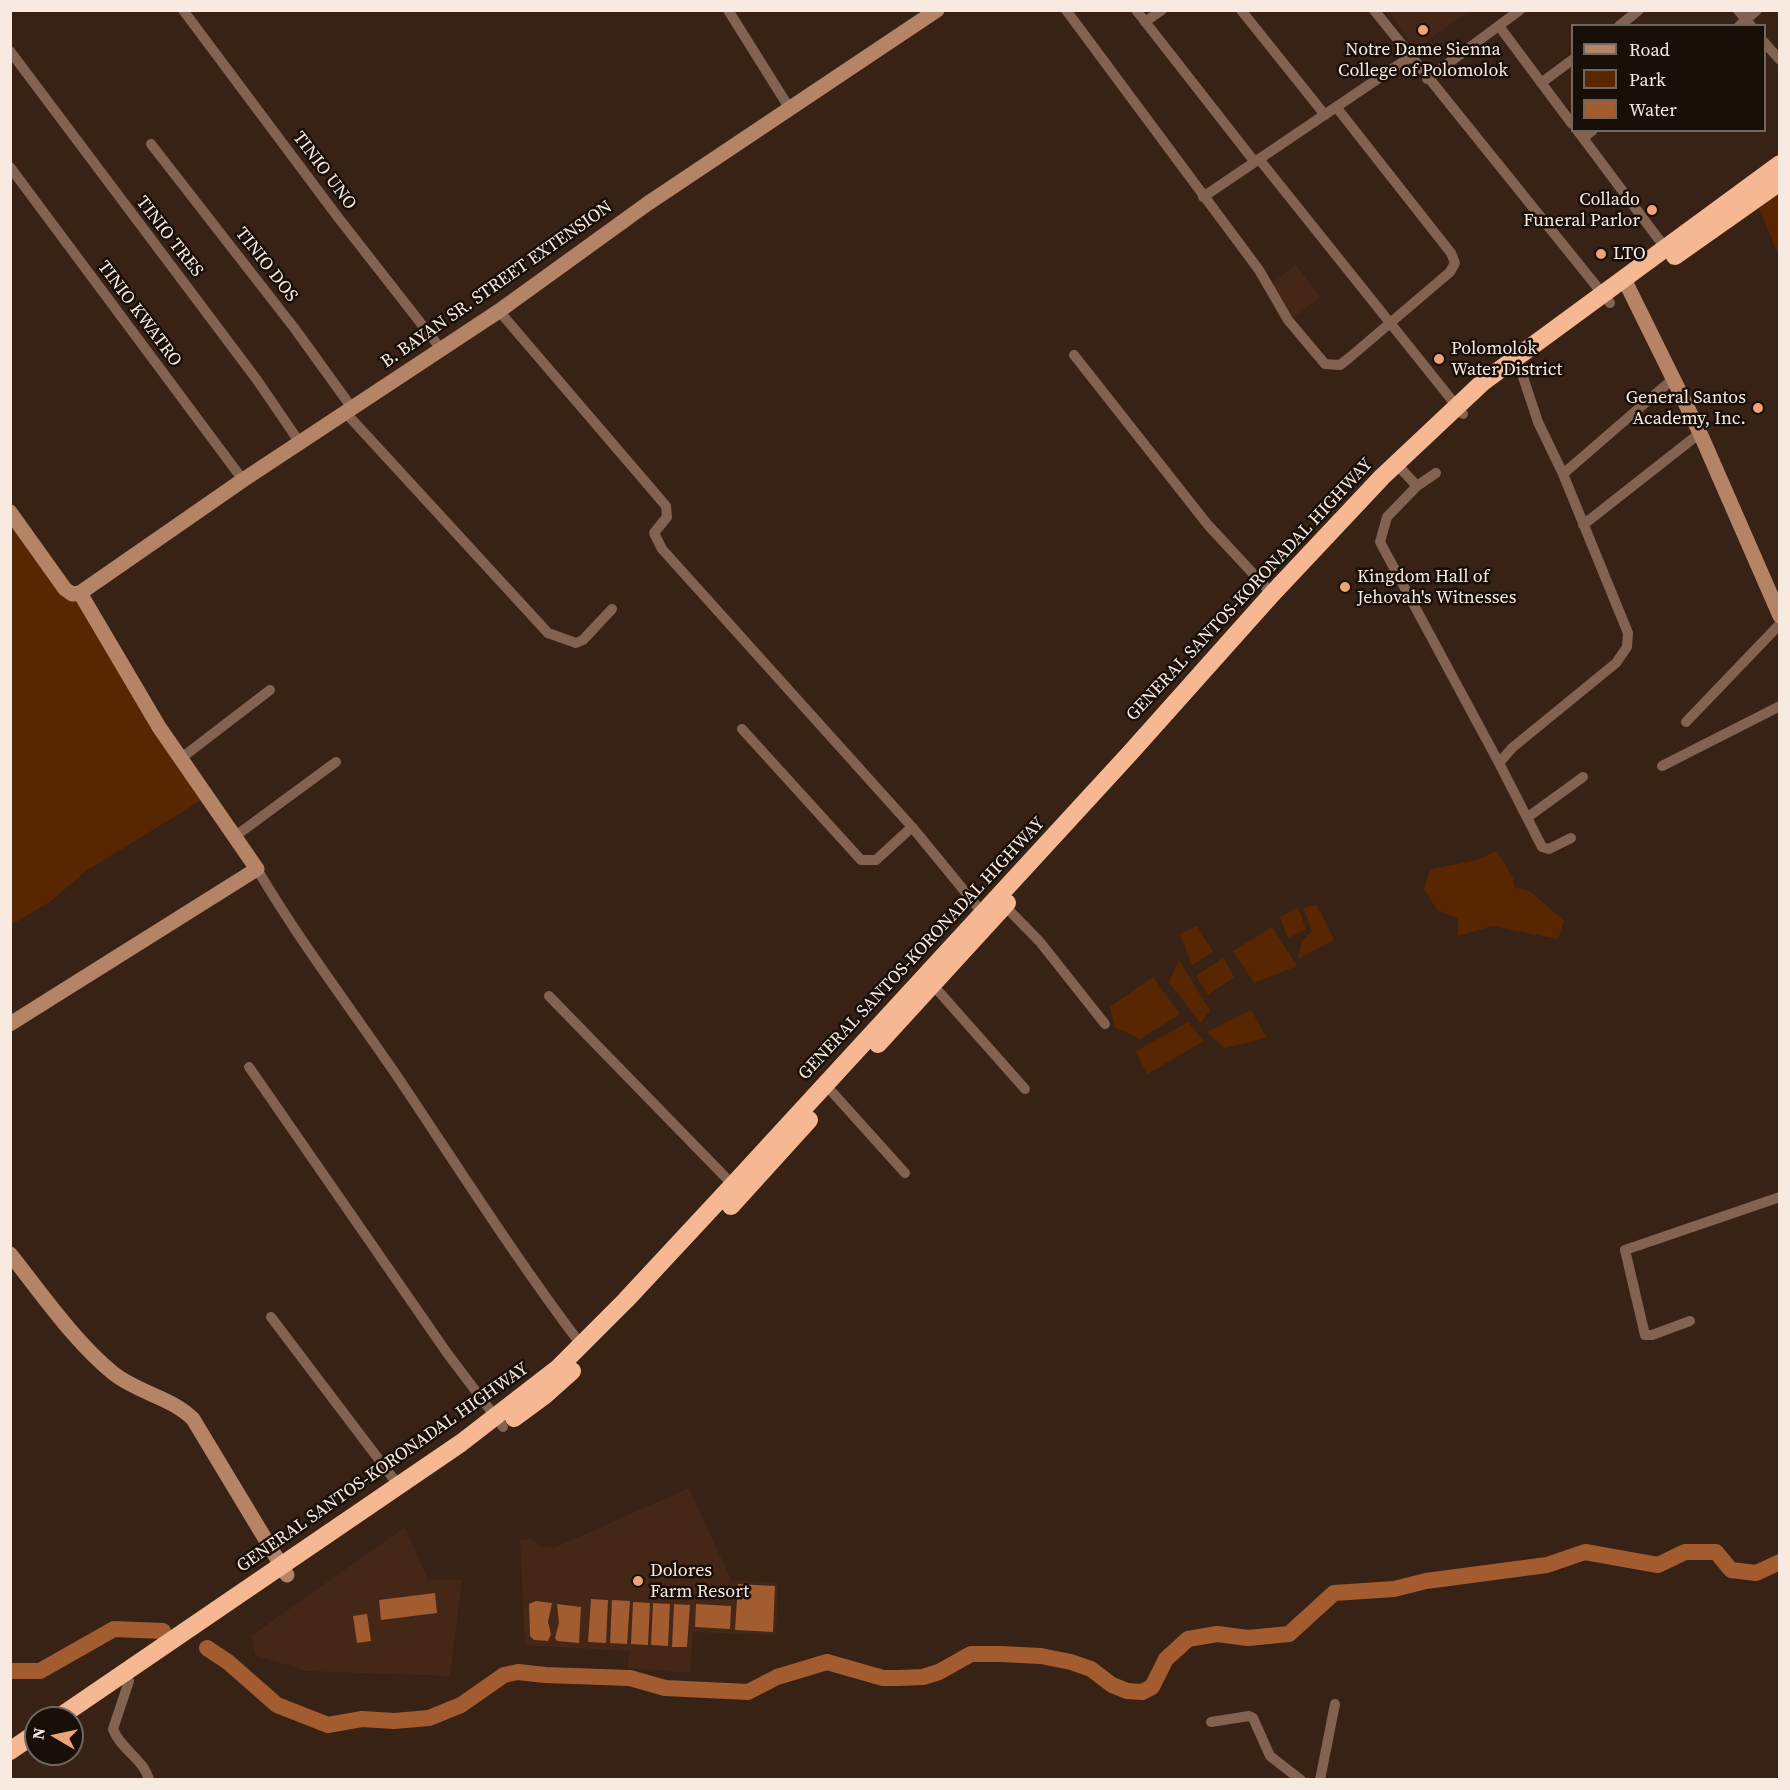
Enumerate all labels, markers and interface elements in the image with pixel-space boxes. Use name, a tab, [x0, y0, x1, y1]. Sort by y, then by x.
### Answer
marker: Notre Dame Sienna College of Polomolok	[1416, 23, 1430, 37]
legend	[1571, 24, 1766, 132]
text: Road	[1629, 37, 1670, 62]
place label: Notre Dame Sienna College of Polomolok	[1338, 39, 1508, 82]
text: Park	[1629, 67, 1666, 92]
text: Water	[1629, 97, 1677, 122]
street label: TINIO UNO	[288, 128, 360, 214]
place label: Collado Funeral Parlor	[1523, 189, 1640, 232]
street label: TINIO TRES	[131, 192, 207, 282]
street label: B. BAYAN SR. STREET EXTENSION	[377, 197, 617, 373]
marker: Collado Funeral Parlor	[1645, 203, 1659, 217]
street label: TINIO DOS	[230, 223, 302, 307]
place label: LTO	[1613, 243, 1646, 265]
marker: LTO	[1594, 247, 1608, 261]
street label: TINIO KWATRO	[92, 257, 186, 371]
place label: Polomolok Water District	[1451, 338, 1562, 380]
marker: Polomolok Water District	[1432, 352, 1446, 366]
place label: General Santos Academy, Inc.	[1626, 387, 1746, 430]
marker: General Santos Academy, Inc.	[1751, 401, 1765, 415]
street label: GENERAL SANTOS-KORONADAL HIGHWAY	[1122, 454, 1378, 726]
place label: Kingdom Hall of Jehovah's Witnesses	[1357, 566, 1517, 608]
marker: Kingdom Hall of Jehovah's Witnesses	[1338, 580, 1352, 594]
street label: GENERAL SANTOS-KORONADAL HIGHWAY	[794, 813, 1050, 1085]
street label: GENERAL SANTOS-KORONADAL HIGHWAY	[233, 1358, 533, 1578]
place label: Dolores Farm Resort	[650, 1560, 749, 1602]
marker: Dolores Farm Resort	[631, 1574, 645, 1588]
north arrow	[24, 1706, 84, 1766]
text: N	[26, 1726, 50, 1741]

